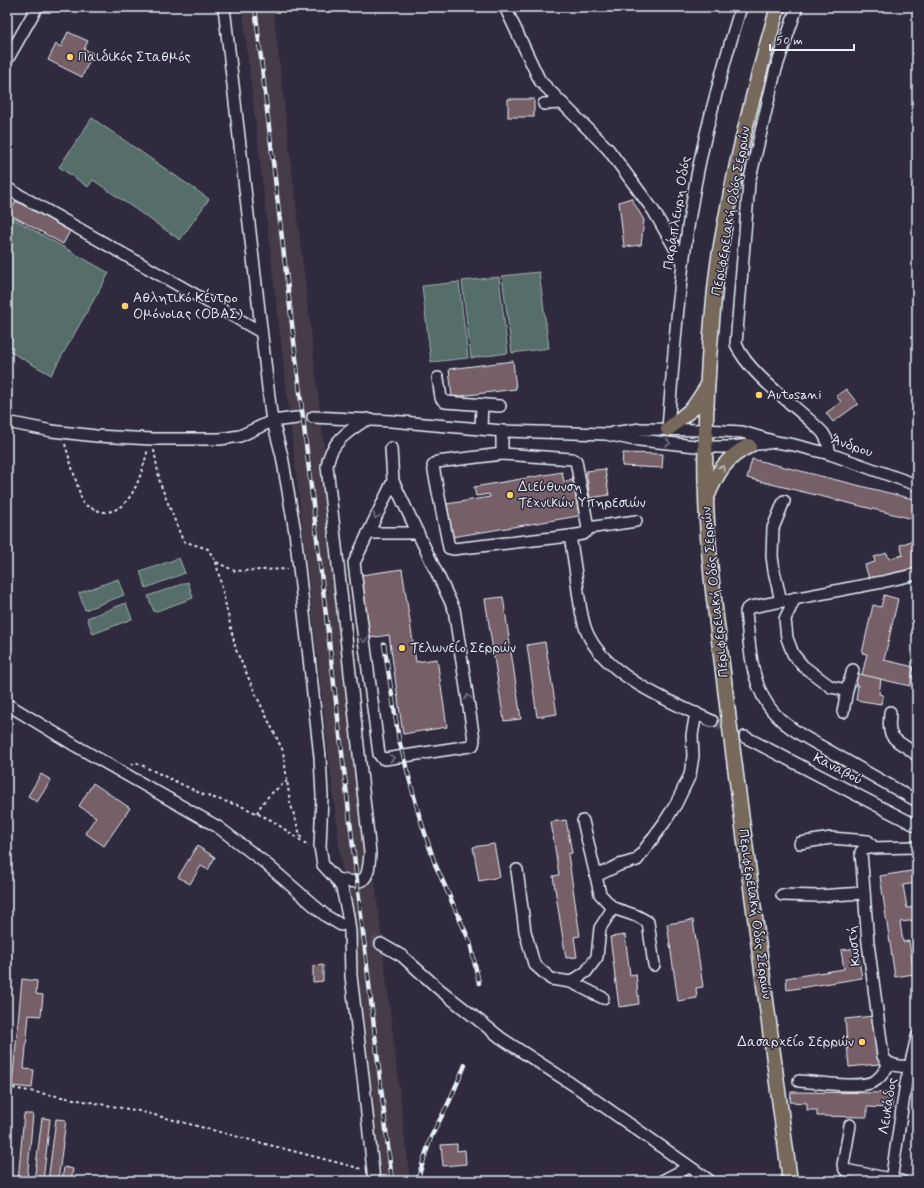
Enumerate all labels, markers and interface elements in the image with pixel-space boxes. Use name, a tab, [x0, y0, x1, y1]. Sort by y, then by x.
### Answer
scale bar	[770, 26, 854, 52]
text: 50 m	[776, 33, 803, 49]
place label: Παιδικός Σταθμός	[78, 48, 191, 66]
marker: Παιδικός Σταθμός	[65, 52, 75, 62]
street label: Περιφερειακή Οδός Σερρών	[707, 125, 755, 297]
street label: Παράπλευρη Οδός	[659, 155, 695, 271]
place label: Αθλητικό Κέντρο Ομόνοιας (ΟΒΑΣ)	[133, 288, 243, 323]
marker: Αθλητικό Κέντρο Ομόνοιας (ΟΒΑΣ)	[120, 301, 130, 311]
place label: Autosani	[767, 386, 822, 404]
marker: Autosani	[754, 390, 764, 400]
street label: Άνδρου	[829, 431, 875, 461]
one-way arrow	[665, 438, 671, 447]
one-way arrow	[717, 465, 724, 472]
place label: Διεύθυνση Τεχνικών Υπηρεσιών	[518, 478, 646, 512]
marker: Διεύθυνση Τεχνικών Υπηρεσιών	[505, 490, 515, 500]
street label: Περιφερειακή Οδός Σερρών	[697, 506, 733, 678]
one-way arrow	[373, 512, 381, 519]
one-way arrow	[359, 637, 368, 643]
place label: Τελωνείο Σερρών	[410, 639, 516, 657]
marker: Τελωνείο Σερρών	[397, 643, 407, 653]
one-way arrow	[464, 694, 473, 700]
street label: Καναβού	[810, 749, 866, 789]
one-way arrow	[389, 754, 395, 763]
street label: Περιφερειακή Οδός Σερρών	[734, 828, 776, 1000]
street label: Κωστή	[843, 925, 865, 967]
place label: Δασαρχείο Σερρών	[737, 1033, 854, 1051]
marker: Δασαρχείο Σερρών	[857, 1037, 867, 1047]
street label: Λευκάδος	[875, 1076, 901, 1136]

